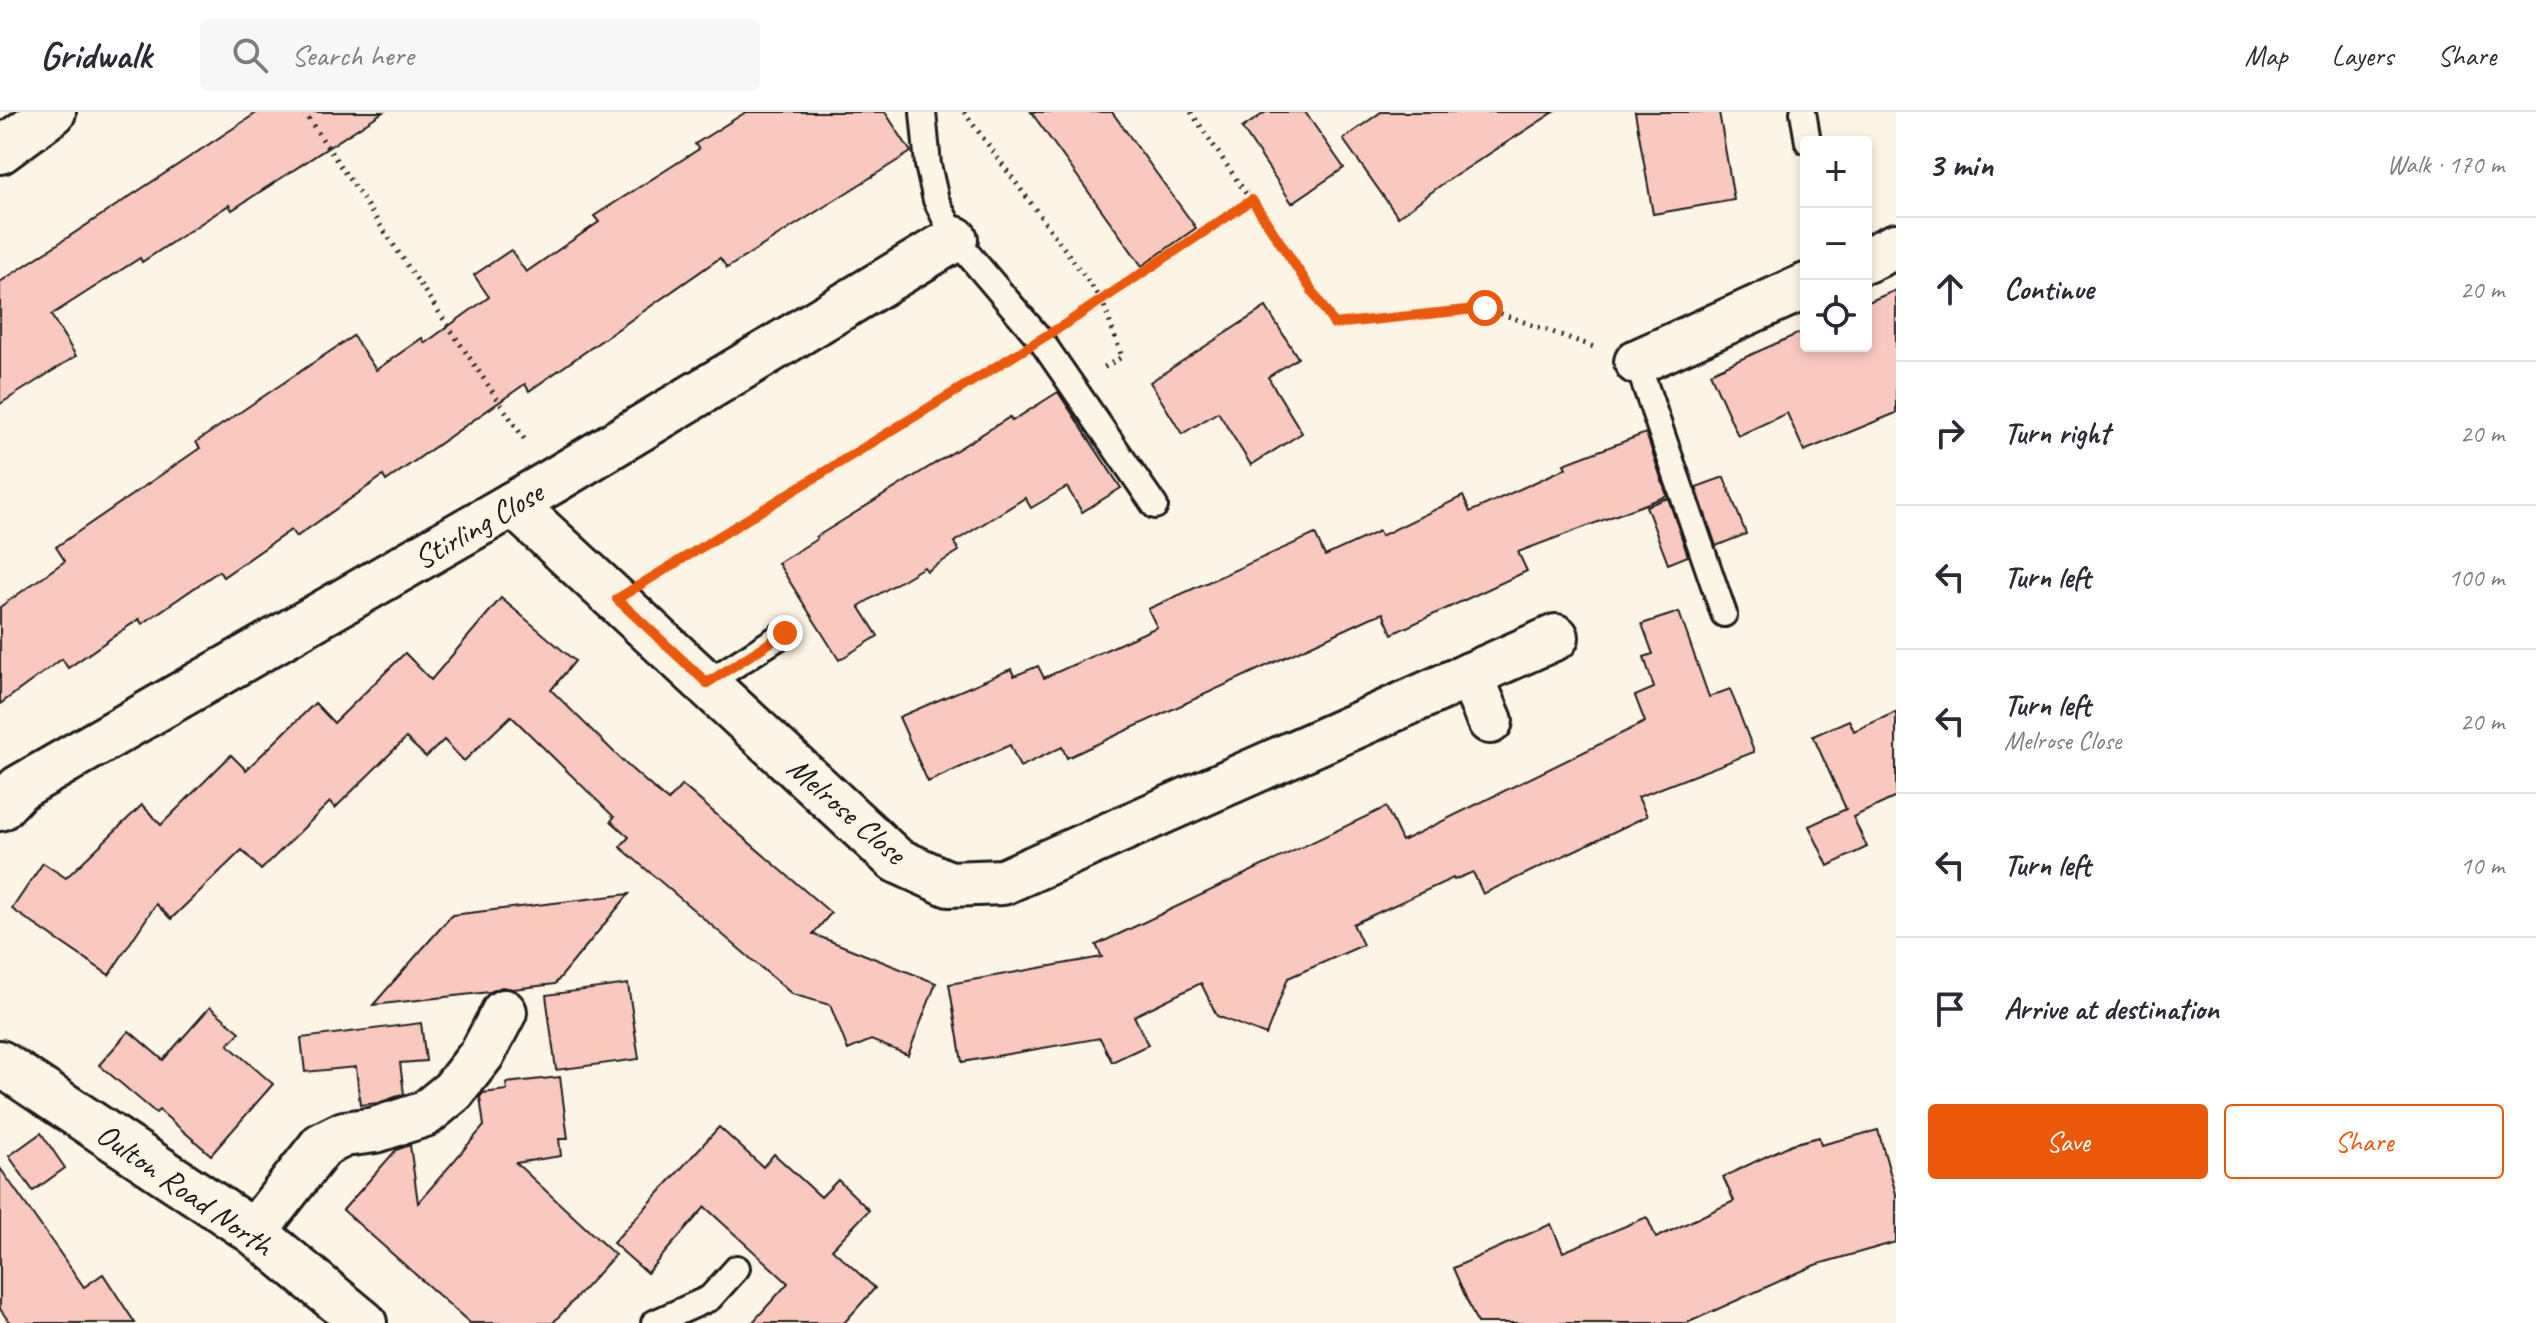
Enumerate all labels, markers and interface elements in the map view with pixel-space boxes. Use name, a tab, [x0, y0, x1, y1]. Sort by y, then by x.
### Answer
search box	[200, 19, 760, 91]
text: Gridwalk	[40, 32, 152, 79]
icon: search	[228, 33, 272, 77]
text: Search here	[292, 36, 414, 74]
text: Map	[2245, 38, 2288, 73]
text: Layers	[2332, 38, 2393, 73]
text: Share	[2437, 38, 2496, 73]
map controls	[1800, 136, 1872, 352]
button: +	[1800, 136, 1872, 208]
text: 3 min	[1928, 143, 1993, 186]
text: Walk · 170 m	[2387, 148, 2504, 181]
button: −	[1800, 208, 1872, 280]
icon: ahead	[1928, 267, 1972, 311]
text: Continue	[2004, 270, 2094, 308]
text: 20 m	[2460, 273, 2504, 306]
button: locate	[1800, 280, 1872, 352]
route start	[1467, 290, 1503, 326]
icon: right	[1928, 411, 1972, 455]
text: Turn right	[2004, 414, 2109, 452]
text: 20 m	[2460, 417, 2504, 450]
street label: Stirling Close	[406, 471, 552, 579]
icon: left	[1928, 555, 1972, 599]
text: Turn left	[2004, 558, 2091, 596]
text: 100 m	[2448, 561, 2504, 594]
route end	[767, 615, 803, 651]
text: Turn left	[2004, 686, 2091, 724]
icon: left	[1928, 699, 1972, 743]
text: 20 m	[2460, 705, 2504, 738]
text: Melrose Close	[2004, 724, 2121, 757]
street label: Melrose Close	[779, 748, 917, 875]
icon: left	[1928, 843, 1972, 887]
text: Turn left	[2004, 846, 2091, 884]
text: 10 m	[2460, 849, 2504, 882]
icon: arrive	[1928, 987, 1972, 1031]
text: Arrive at destination	[2004, 990, 2219, 1028]
button: Save	[1928, 1104, 2208, 1179]
button: Share	[2224, 1104, 2504, 1179]
street label: Oulton Road North	[88, 1113, 283, 1267]

